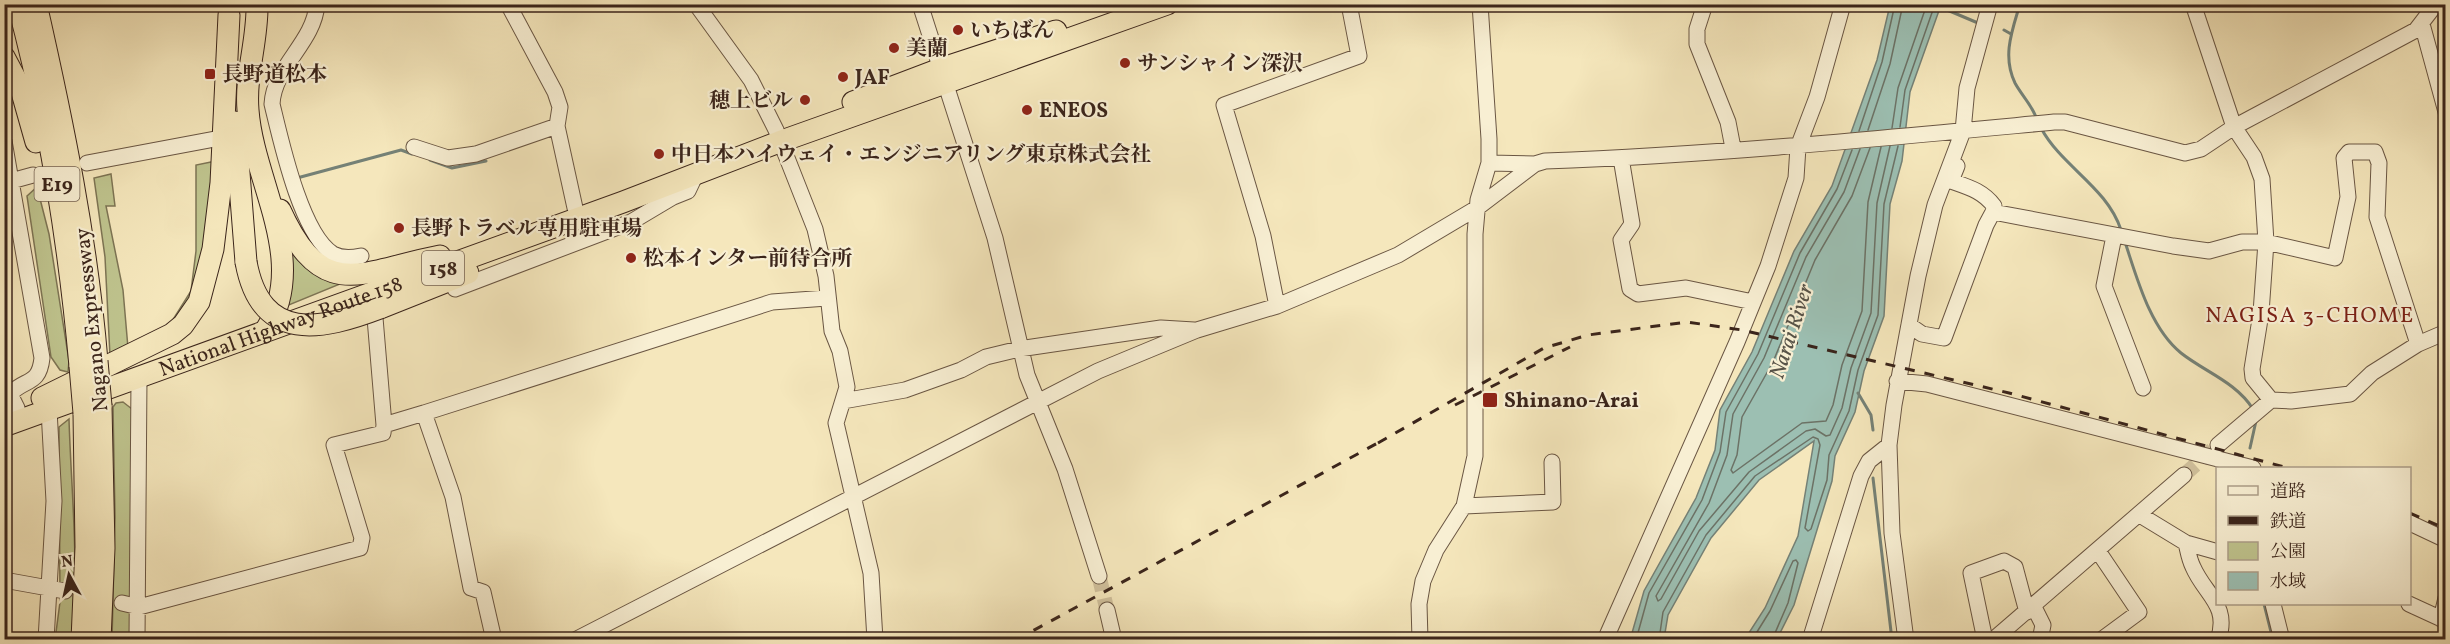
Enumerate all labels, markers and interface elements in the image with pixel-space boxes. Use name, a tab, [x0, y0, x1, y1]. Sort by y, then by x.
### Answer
place label: いちばん	[970, 17, 1054, 46]
marker: いちばん	[951, 23, 965, 37]
place label: 美蘭	[906, 35, 948, 64]
marker: 美蘭	[887, 41, 901, 55]
place label: サンシャイン深沢	[1137, 50, 1303, 79]
marker: サンシャイン深沢	[1118, 56, 1132, 70]
place label: 長野道松本	[222, 61, 327, 90]
place label: JAF	[854, 64, 890, 93]
marker: 長野道松本	[203, 67, 217, 81]
marker: JAF	[836, 70, 850, 84]
place label: 穂上ビル	[709, 87, 793, 116]
marker: 穂上ビル	[798, 93, 812, 107]
place label: ENEOS	[1039, 97, 1108, 126]
marker: ENEOS	[1020, 103, 1034, 117]
place label: 中日本ハイウェイ・エンジニアリング東京株式会社	[671, 141, 1151, 170]
marker: 中日本ハイウェイ・エンジニアリング東京株式会社	[652, 147, 666, 161]
road number: E19	[34, 167, 80, 201]
place label: 長野トラベル専用駐車場	[411, 215, 642, 244]
marker: 長野トラベル専用駐車場	[392, 221, 406, 235]
street label: Nagano Expressway	[68, 226, 117, 413]
place label: 松本インター前待合所	[643, 245, 852, 274]
road number: 158	[422, 251, 464, 285]
marker: 松本インター前待合所	[624, 251, 638, 265]
street label: National Highway Route 158	[155, 270, 407, 385]
water label: Narai River	[1763, 280, 1822, 383]
district label: NAGISA 3-CHOME	[2205, 301, 2415, 332]
place label: Shinano-Arai	[1504, 387, 1639, 416]
marker: Shinano-Arai	[1481, 391, 1499, 409]
legend	[2216, 467, 2411, 605]
text: 道路	[2270, 480, 2306, 505]
text: 鉄道	[2270, 510, 2306, 535]
text: 公園	[2270, 540, 2306, 565]
north arrow	[39, 545, 99, 605]
text: N	[60, 550, 75, 574]
text: 水域	[2270, 570, 2306, 595]

